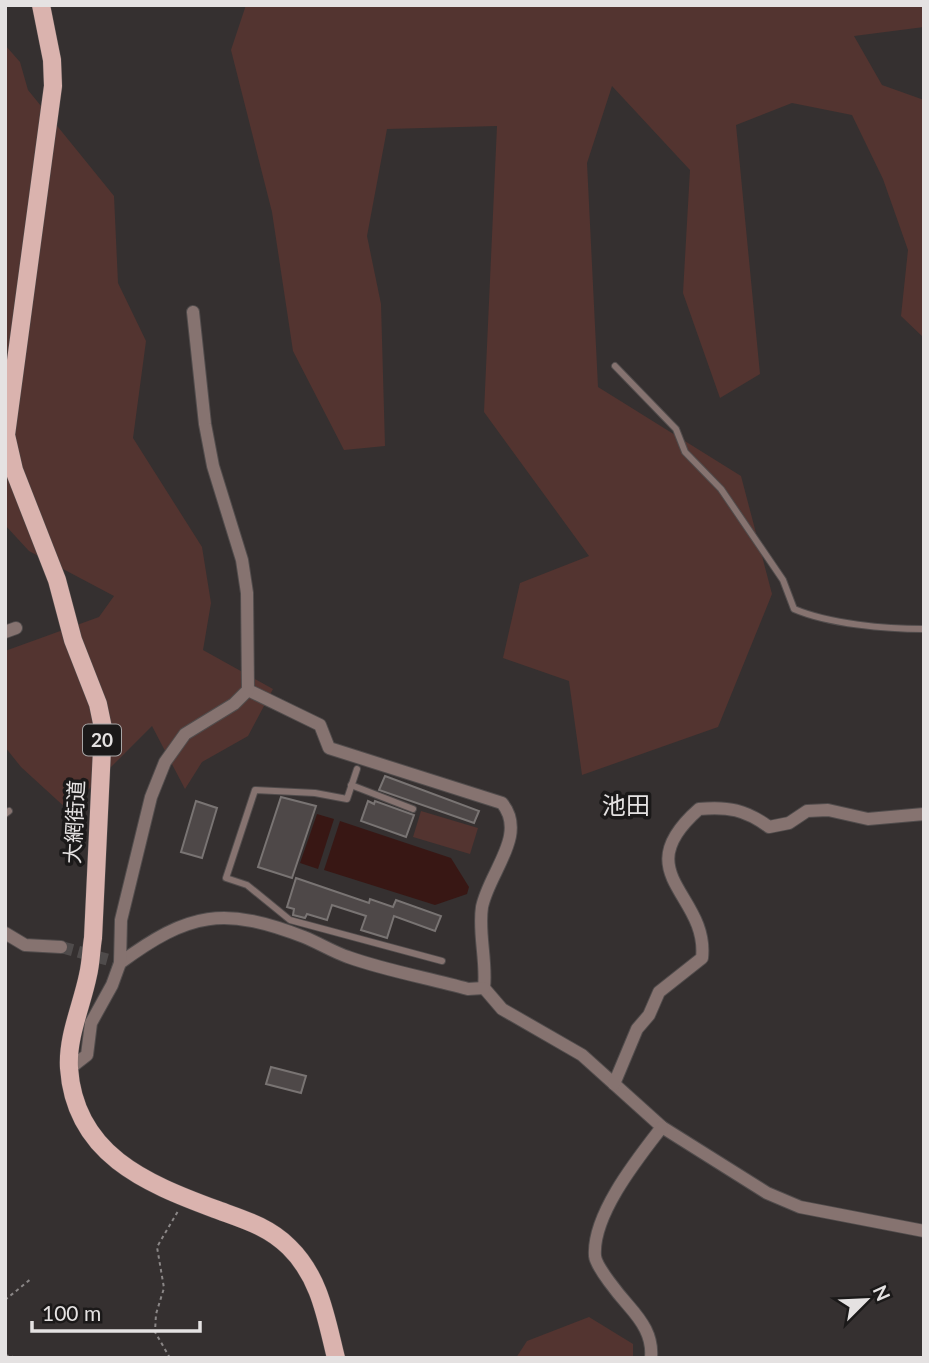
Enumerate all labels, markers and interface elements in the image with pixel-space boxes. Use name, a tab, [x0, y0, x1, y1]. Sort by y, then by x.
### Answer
road number: 20	[83, 724, 121, 755]
street label: 大網街道	[59, 779, 88, 865]
district label: 池田	[602, 790, 650, 819]
north arrow	[831, 1265, 901, 1335]
text: N	[869, 1282, 895, 1304]
scale bar	[32, 1290, 200, 1334]
text: 100 m	[42, 1300, 101, 1325]

